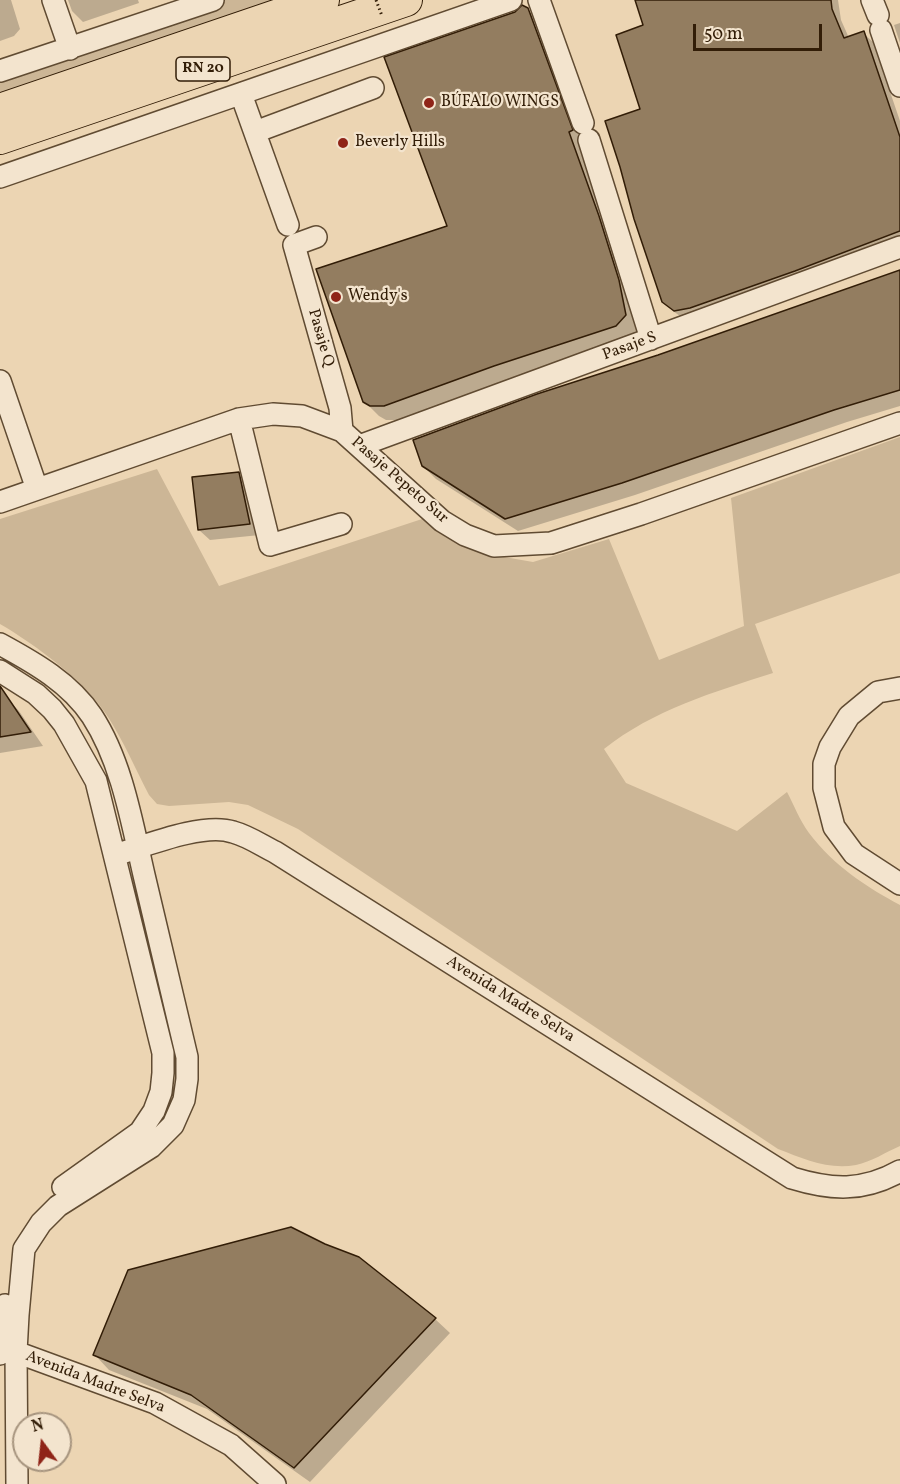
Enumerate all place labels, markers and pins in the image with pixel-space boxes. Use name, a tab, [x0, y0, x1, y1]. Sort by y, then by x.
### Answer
place label: BÚFALO WINGS	[441, 93, 559, 113]
marker: BÚFALO WINGS	[422, 96, 436, 110]
place label: Beverly Hills	[355, 133, 445, 153]
marker: Beverly Hills	[336, 136, 350, 150]
place label: Wendy's	[348, 287, 408, 307]
marker: Wendy's	[329, 290, 343, 304]

